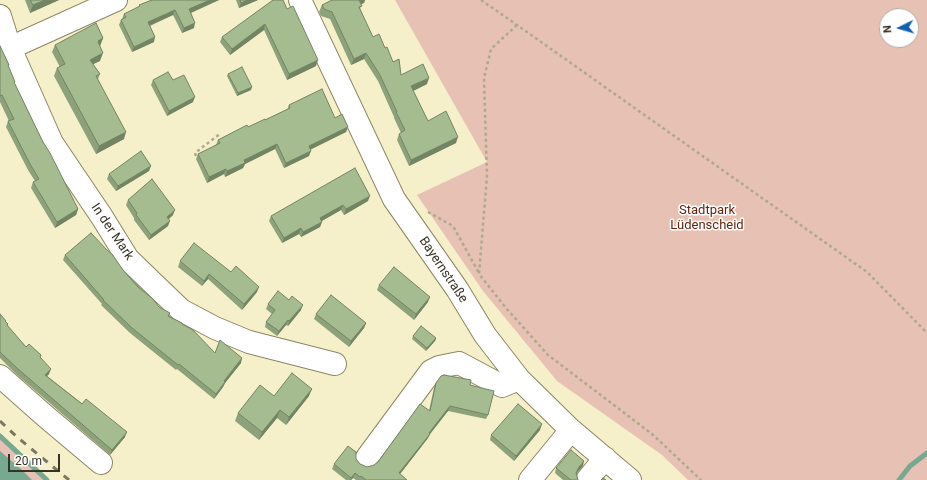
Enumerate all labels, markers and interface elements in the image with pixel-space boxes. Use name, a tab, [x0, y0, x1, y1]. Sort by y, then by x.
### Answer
north arrow	[879, 8, 919, 48]
text: N	[881, 25, 894, 33]
street label: In der Mark	[87, 201, 137, 263]
park label: Stadtpark Lüdenscheid	[670, 203, 744, 234]
street label: Bayernstraße	[415, 234, 471, 306]
scale bar	[10, 446, 62, 472]
text: 20 m	[15, 454, 42, 468]

